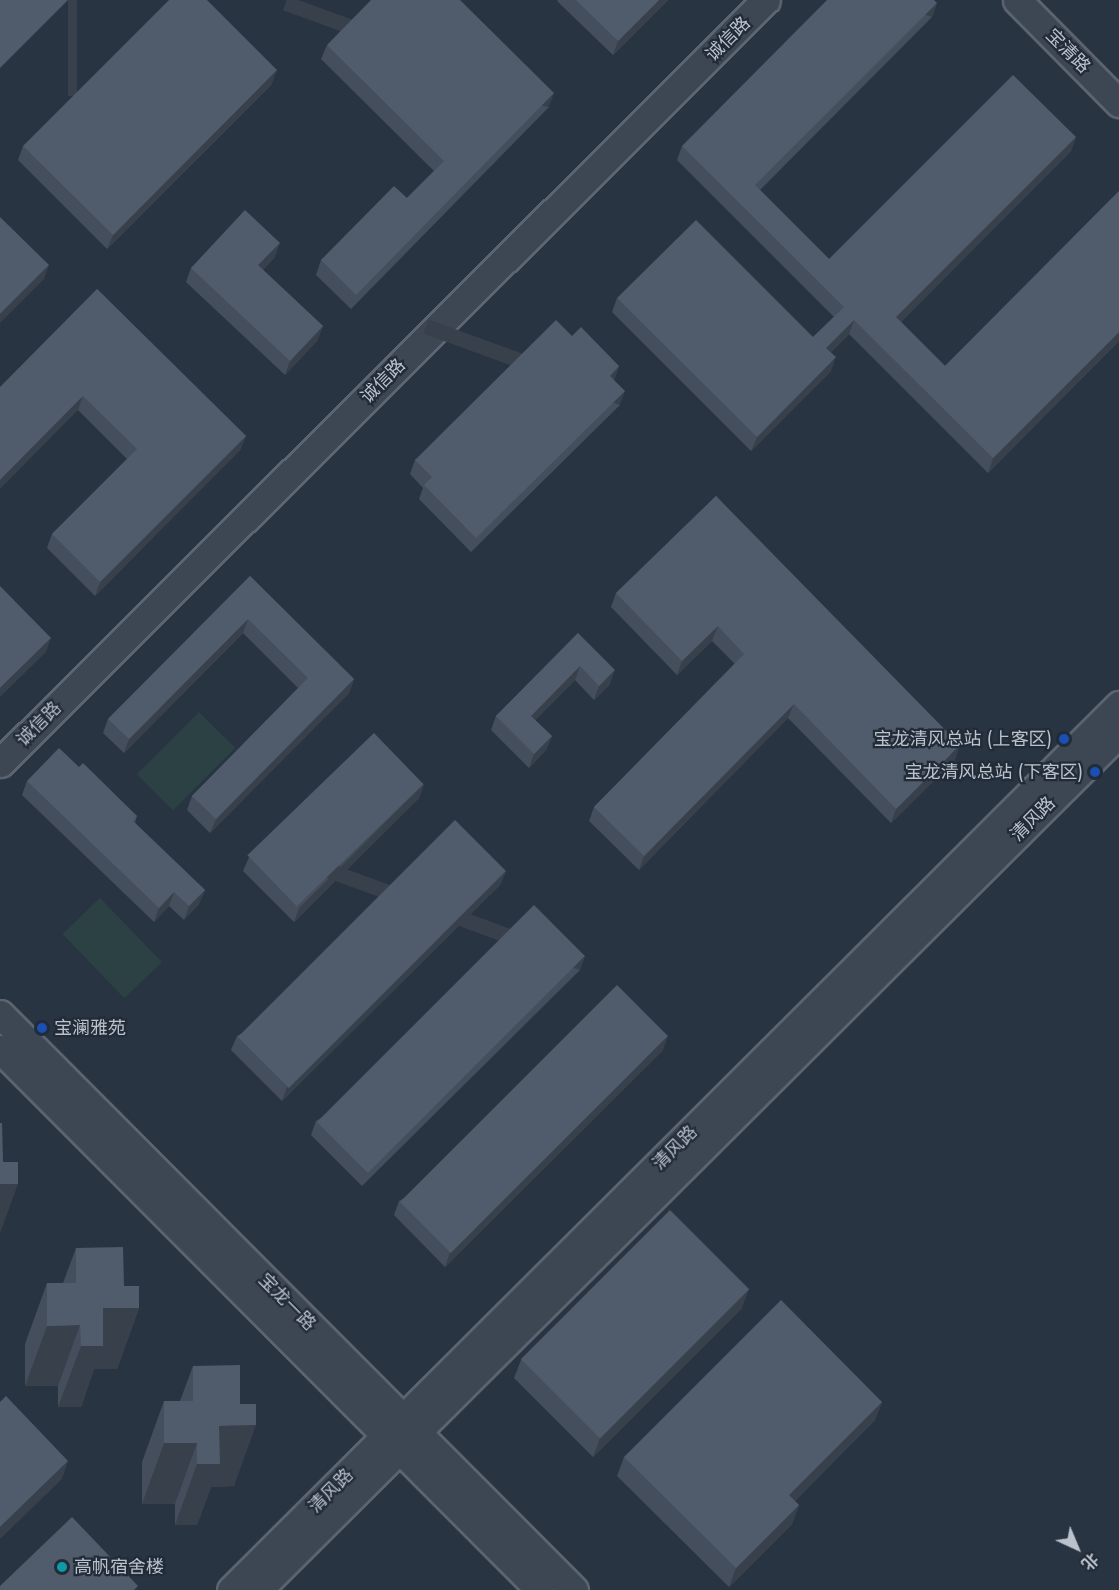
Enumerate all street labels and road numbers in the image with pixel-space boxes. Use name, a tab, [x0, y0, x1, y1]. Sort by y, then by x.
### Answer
street label: 诚信路	[701, 12, 755, 66]
street label: 宝清路	[1041, 24, 1095, 78]
street label: 诚信路	[356, 354, 410, 408]
street label: 诚信路	[12, 697, 66, 751]
street label: 清风路	[1006, 792, 1060, 846]
street label: 清风路	[648, 1121, 702, 1175]
street label: 宝龙一路	[254, 1269, 320, 1335]
street label: 清风路	[304, 1464, 358, 1518]

